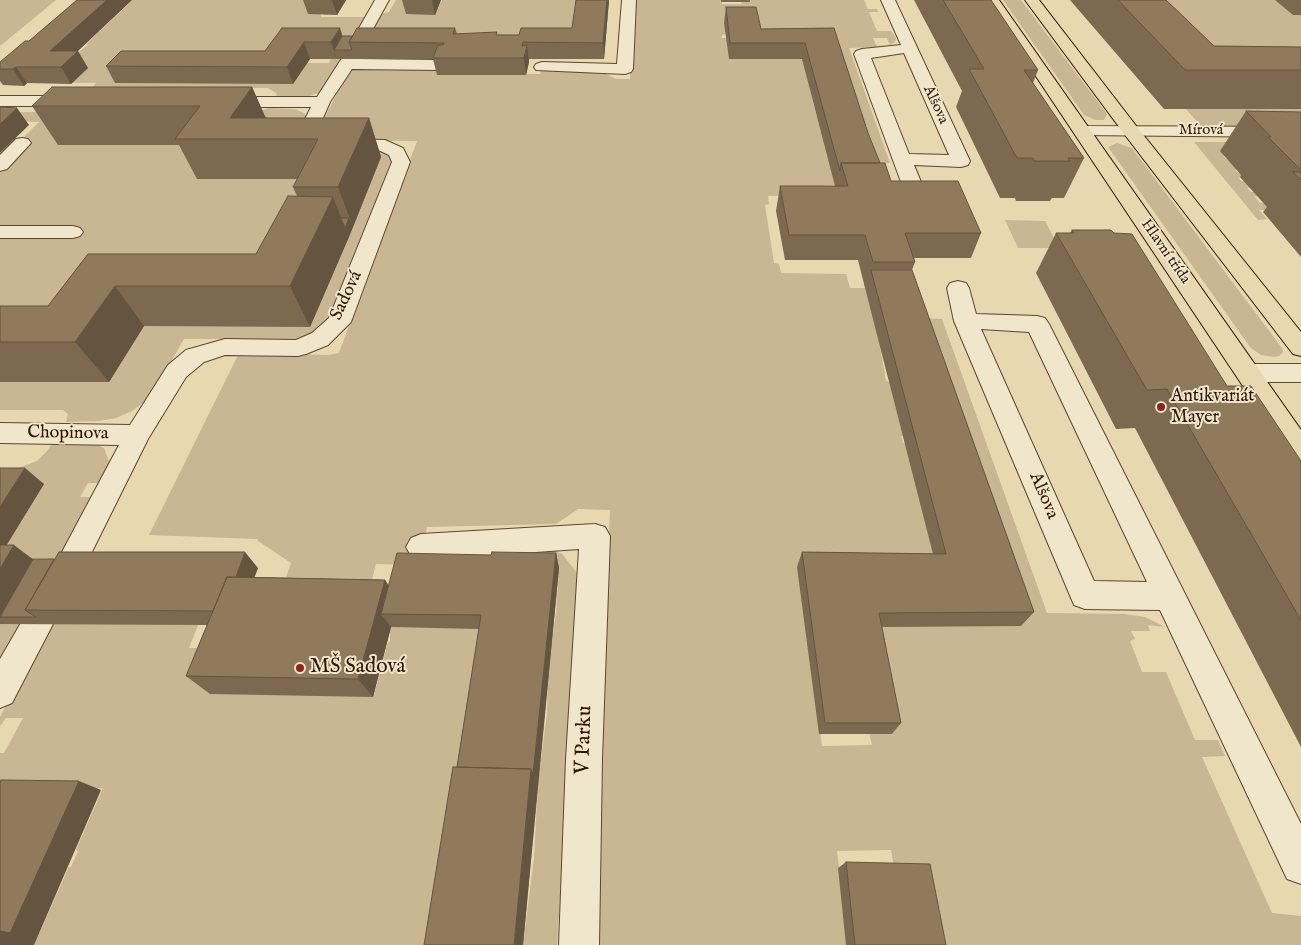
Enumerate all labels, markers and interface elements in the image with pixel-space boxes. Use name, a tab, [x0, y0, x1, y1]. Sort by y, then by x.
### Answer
street label: Alšova	[918, 83, 952, 127]
street label: Mírová	[1179, 122, 1223, 140]
street label: Hlavní třída	[1136, 216, 1194, 288]
street label: Sadová	[326, 268, 368, 324]
place label: Antikvariát Mayer	[1171, 386, 1254, 428]
marker: Antikvariát Mayer	[1155, 401, 1167, 413]
street label: Chopinova	[27, 422, 109, 446]
street label: Alšova	[1024, 469, 1062, 523]
place label: MŠ Sadová	[310, 655, 406, 681]
marker: MŠ Sadová	[294, 662, 306, 674]
street label: V Parku	[571, 705, 599, 775]

